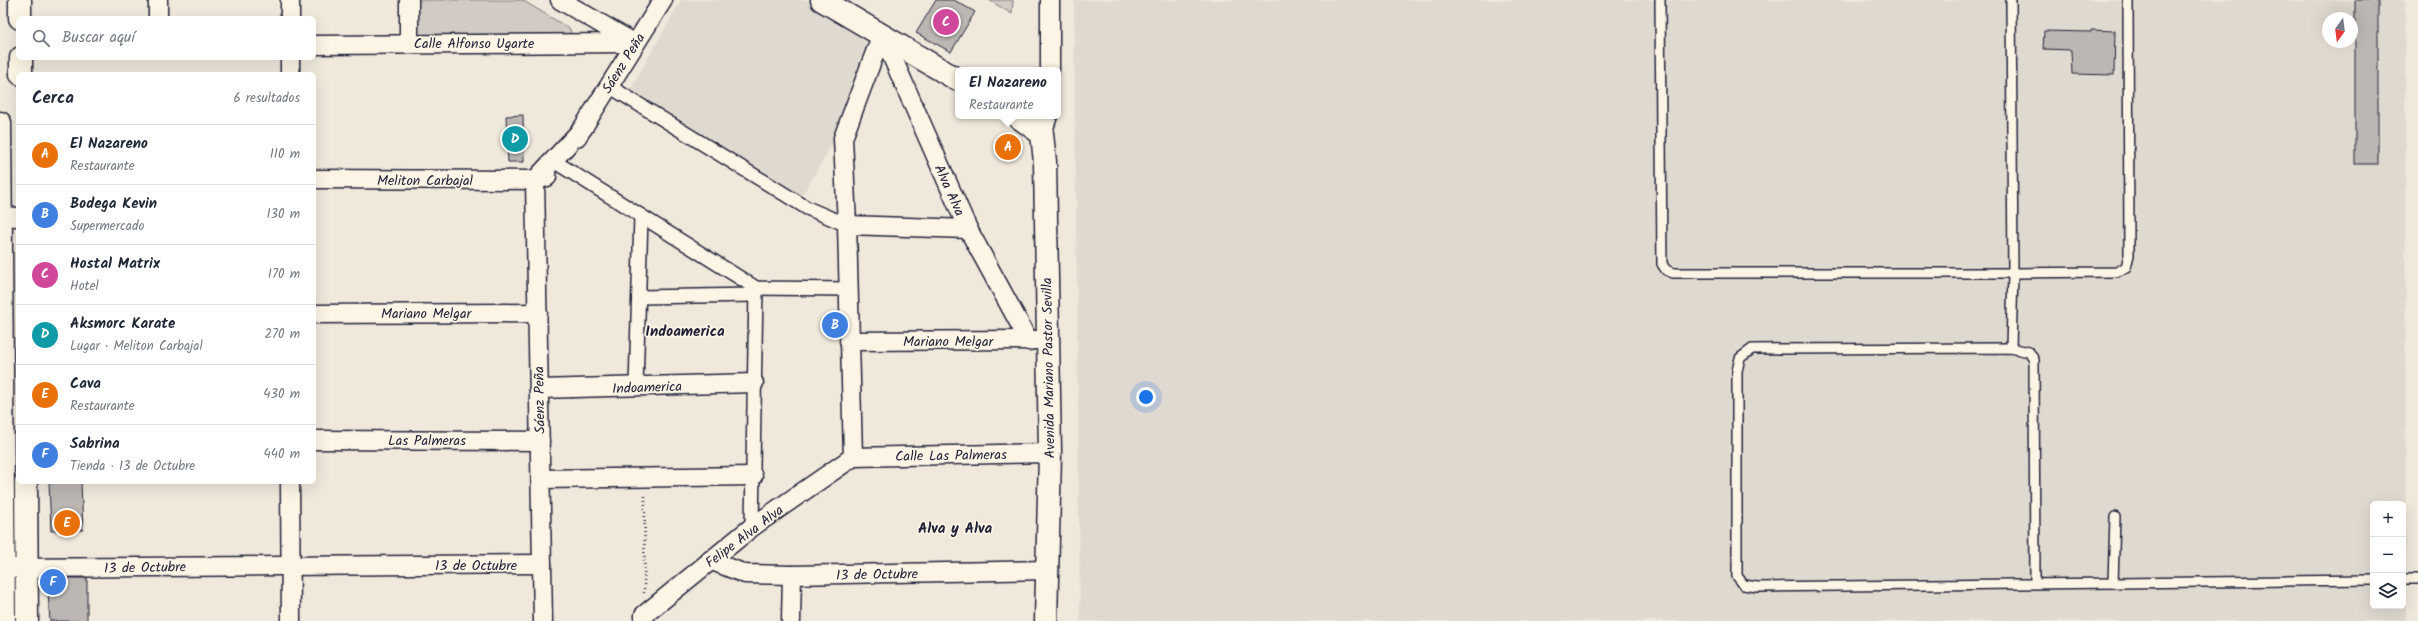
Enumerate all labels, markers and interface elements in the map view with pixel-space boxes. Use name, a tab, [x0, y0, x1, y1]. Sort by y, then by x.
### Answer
pin: C	[933, 7, 959, 37]
north arrow	[2322, 12, 2358, 48]
search box	[16, 16, 316, 60]
text: Buscar aquí	[62, 26, 135, 50]
icon: search	[30, 27, 52, 49]
street label: Sáenz Peña	[597, 29, 651, 98]
street label: Calle Alfonso Ugarte	[414, 33, 535, 55]
popup	[955, 67, 1061, 119]
text: El Nazareno	[969, 71, 1047, 95]
text: Cerca	[32, 85, 74, 112]
text: 6 resultados	[233, 88, 300, 109]
text: Restaurante	[969, 95, 1034, 116]
pin: D	[502, 124, 528, 154]
text: El Nazareno	[70, 132, 148, 156]
pin: A	[995, 132, 1021, 162]
text: A	[41, 144, 49, 165]
text: 110 m	[270, 144, 300, 165]
text: Restaurante	[70, 156, 135, 177]
street label: Alva Alva	[928, 161, 970, 220]
street label: Meliton Carbajal	[377, 170, 474, 192]
text: Bodega Kevin	[70, 192, 157, 216]
text: B	[41, 204, 49, 225]
text: 130 m	[266, 204, 300, 225]
text: Supermercado	[70, 216, 144, 237]
text: Hostal Matrix	[70, 252, 160, 276]
text: C	[41, 264, 49, 285]
text: 170 m	[268, 264, 300, 285]
text: Hotel	[70, 276, 99, 297]
street label: Avenida Mariano Pastor Sevilla	[1036, 277, 1062, 459]
street label: Mariano Melgar	[381, 303, 472, 325]
pin: B	[822, 310, 848, 340]
text: Aksmorc Karate	[70, 312, 175, 336]
district label: Indoamerica	[645, 320, 725, 344]
text: D	[41, 324, 49, 345]
text: 270 m	[264, 324, 300, 345]
street label: Mariano Melgar	[903, 331, 994, 353]
text: Lugar · Meliton Carbajal	[70, 336, 203, 357]
street label: Sáenz Peña	[528, 366, 552, 434]
text: Cava	[70, 372, 101, 396]
street label: Indoamerica	[612, 376, 682, 400]
text: E	[41, 384, 49, 405]
text: 430 m	[263, 384, 300, 405]
your location	[1136, 387, 1156, 407]
text: Restaurante	[70, 396, 135, 417]
street label: Las Palmeras	[388, 430, 466, 452]
text: Sabrina	[70, 432, 120, 456]
text: F	[41, 444, 49, 465]
text: 440 m	[264, 444, 300, 465]
street label: Calle Las Palmeras	[895, 444, 1007, 468]
text: Tienda · 13 de Octubre	[70, 456, 195, 477]
street label: Felipe Alva Alva	[701, 500, 789, 574]
map controls	[2370, 501, 2406, 609]
button: +	[2370, 501, 2406, 537]
pin: E	[54, 508, 80, 538]
district label: Alva y Alva	[918, 517, 992, 541]
button: −	[2370, 537, 2406, 573]
street label: 13 de Octubre	[435, 555, 518, 577]
street label: 13 de Octubre	[104, 556, 187, 580]
street label: 13 de Octubre	[836, 563, 919, 587]
pin: F	[40, 567, 66, 597]
button: layers	[2370, 573, 2406, 609]

